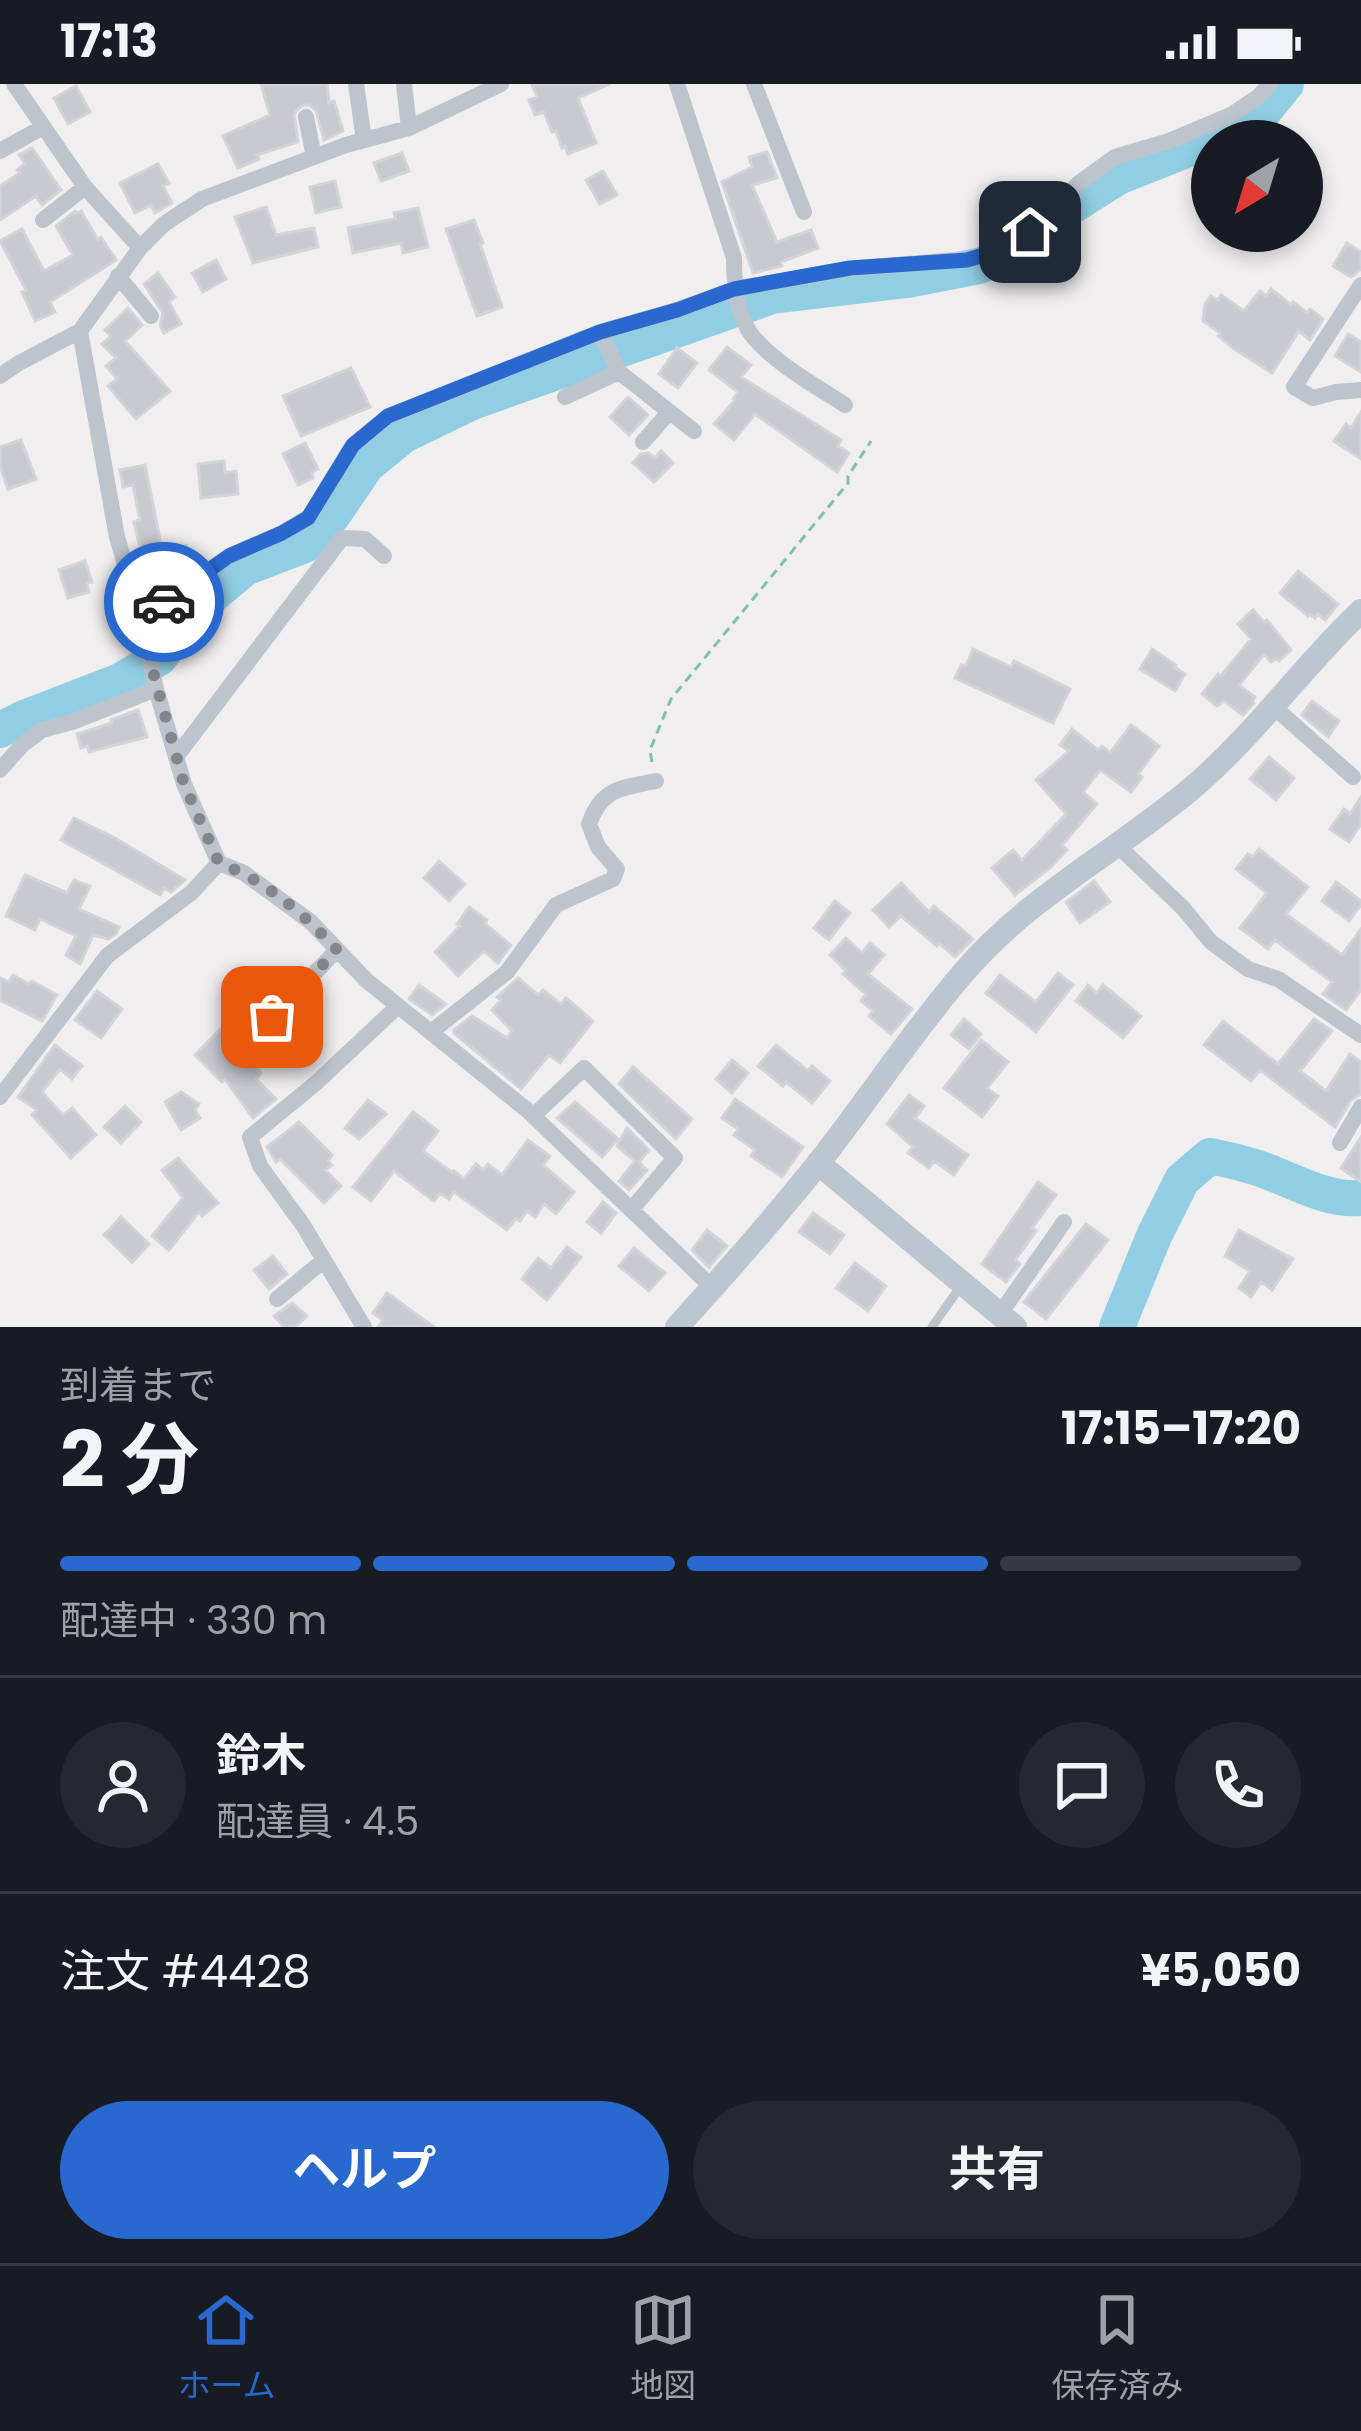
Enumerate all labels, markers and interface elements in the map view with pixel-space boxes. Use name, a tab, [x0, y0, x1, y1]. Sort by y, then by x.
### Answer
text: 17:13	[60, 10, 158, 73]
north arrow	[1191, 120, 1323, 252]
map controls	[1191, 120, 1323, 252]
pin	[979, 181, 1081, 283]
icon: home	[997, 199, 1063, 265]
courier	[104, 542, 224, 662]
icon: car	[131, 569, 197, 635]
pin	[221, 966, 323, 1068]
icon: bag	[239, 984, 305, 1050]
text: 到着まで	[60, 1358, 216, 1413]
text: 17:15–17:20	[1061, 1397, 1301, 1460]
text: 2 分	[60, 1405, 199, 1514]
text: 配達中 · 330 m	[60, 1593, 327, 1648]
button: person	[60, 1722, 186, 1848]
button: chat	[1019, 1722, 1145, 1848]
button: phone	[1175, 1722, 1301, 1848]
text: 鈴木	[216, 1724, 306, 1787]
text: 配達員 · 4.5	[216, 1794, 419, 1849]
text: ¥5,050	[1141, 1939, 1301, 2002]
text: 注文 #4428	[60, 1940, 311, 2003]
button: ヘルプ	[60, 2101, 669, 2239]
button: 共有	[693, 2101, 1301, 2239]
tab: ホーム	[177, 2287, 276, 2411]
tab: 地図	[630, 2287, 696, 2411]
tab: 保存済み	[1051, 2287, 1183, 2411]

